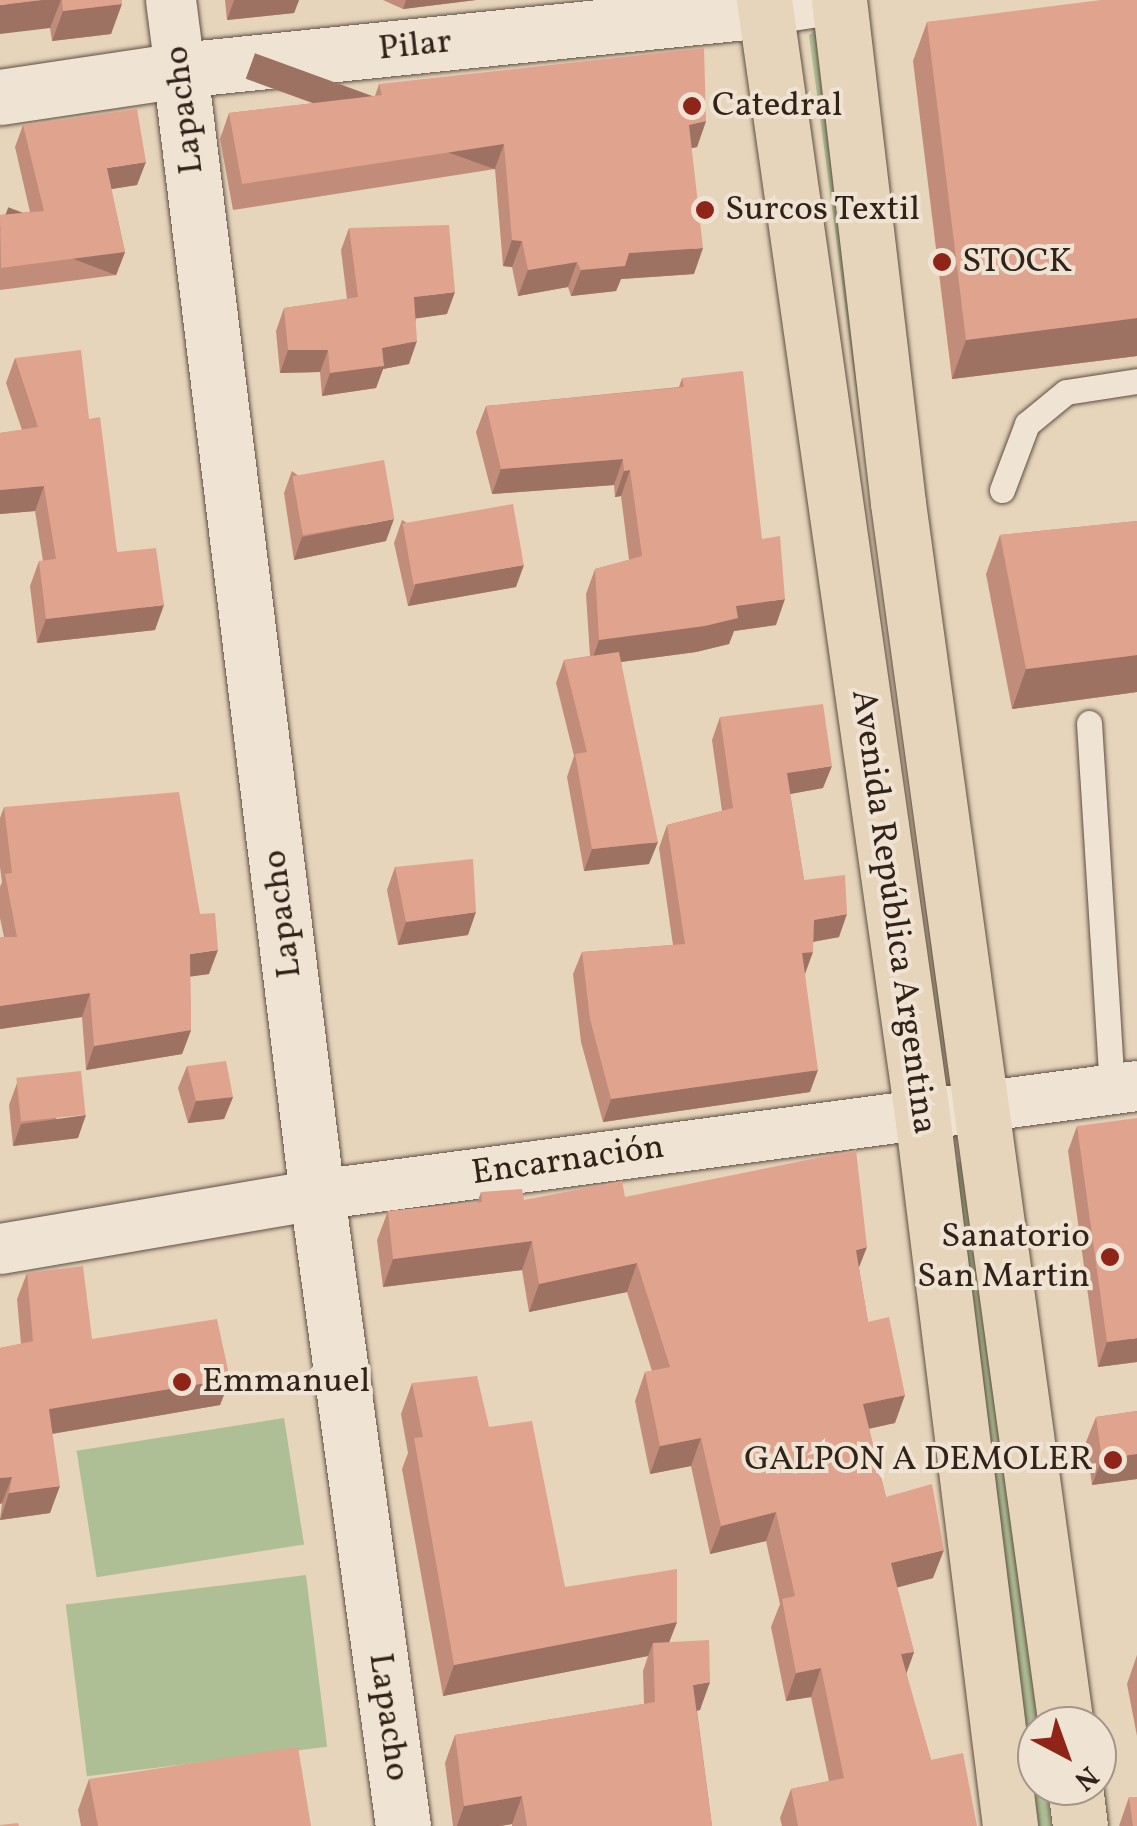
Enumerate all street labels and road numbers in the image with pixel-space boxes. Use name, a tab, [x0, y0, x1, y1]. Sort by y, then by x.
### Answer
street label: Pilar	[376, 21, 454, 71]
street label: Lapacho	[156, 44, 214, 176]
street label: Avenida República Argentina	[841, 687, 945, 1137]
street label: Lapacho	[254, 848, 312, 980]
street label: Encarnación	[469, 1127, 667, 1195]
street label: Lapacho	[358, 1650, 418, 1784]

